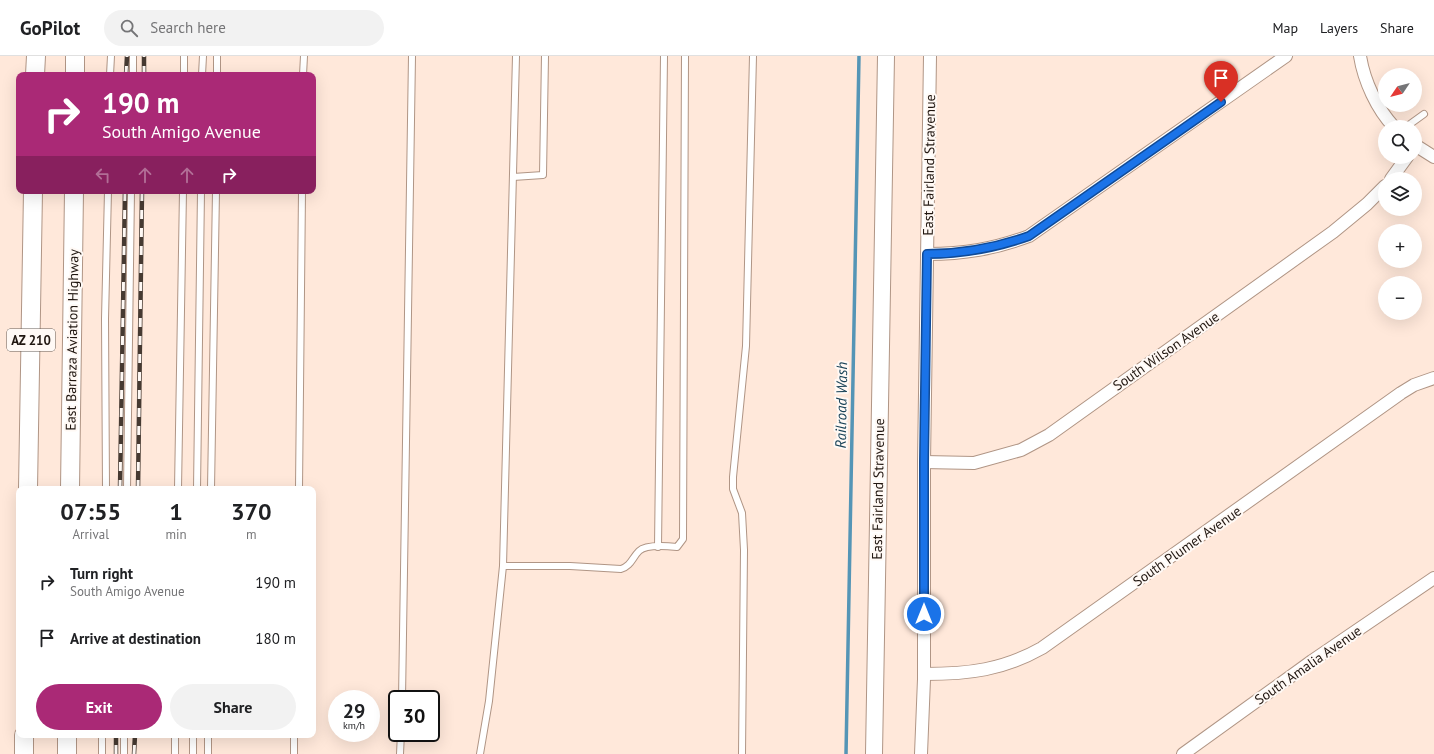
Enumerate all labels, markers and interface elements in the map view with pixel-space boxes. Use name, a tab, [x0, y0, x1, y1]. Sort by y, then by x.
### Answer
search box	[104, 10, 384, 46]
text: GoPilot	[20, 16, 80, 40]
icon: search	[118, 17, 140, 39]
text: Search here	[150, 18, 226, 37]
text: Map	[1272, 19, 1298, 37]
text: Layers	[1320, 19, 1358, 37]
text: Share	[1380, 19, 1414, 37]
pin	[1204, 61, 1238, 102]
icon: arrive	[1210, 67, 1232, 89]
north arrow	[1378, 68, 1422, 112]
map controls	[1378, 68, 1422, 320]
text: 190 m	[102, 84, 179, 121]
icon: right	[36, 88, 88, 140]
street label: East Fairland Stravenue	[919, 94, 939, 236]
text: South Amigo Avenue	[102, 120, 261, 143]
button: search	[1378, 120, 1422, 164]
icon: left	[92, 164, 114, 186]
icon: ahead	[134, 164, 156, 186]
icon: ahead	[176, 164, 198, 186]
icon: right	[218, 164, 240, 186]
button: layers	[1378, 172, 1422, 216]
button: +	[1378, 224, 1422, 268]
street label: East Barraza Aviation Highway	[61, 249, 83, 431]
button: −	[1378, 276, 1422, 320]
street label: South Wilson Avenue	[1109, 308, 1223, 394]
road number: AZ 210	[7, 329, 55, 351]
water label: Railroad Wash	[831, 361, 851, 449]
street label: East Fairland Stravenue	[868, 418, 888, 560]
text: 07:55	[60, 496, 121, 527]
text: 1	[169, 496, 183, 527]
text: 370	[231, 496, 272, 527]
street label: South Plumer Avenue	[1129, 502, 1245, 590]
text: Arrival	[73, 526, 109, 543]
text: min	[165, 526, 187, 543]
text: m	[246, 526, 257, 543]
text: Turn right	[70, 564, 133, 583]
icon: right	[36, 571, 58, 593]
text: 190 m	[255, 573, 296, 592]
text: South Amigo Avenue	[70, 583, 185, 600]
position arrow	[903, 593, 945, 635]
street label: South Amalia Avenue	[1251, 621, 1365, 709]
icon: arrive	[36, 627, 58, 649]
text: Arrive at destination	[70, 629, 201, 648]
text: 180 m	[255, 629, 296, 648]
button: Exit	[36, 684, 162, 730]
button: Share	[170, 684, 296, 730]
speed limit sign: 30	[388, 690, 440, 742]
text: 29	[343, 698, 365, 724]
text: km/h	[343, 719, 365, 732]

